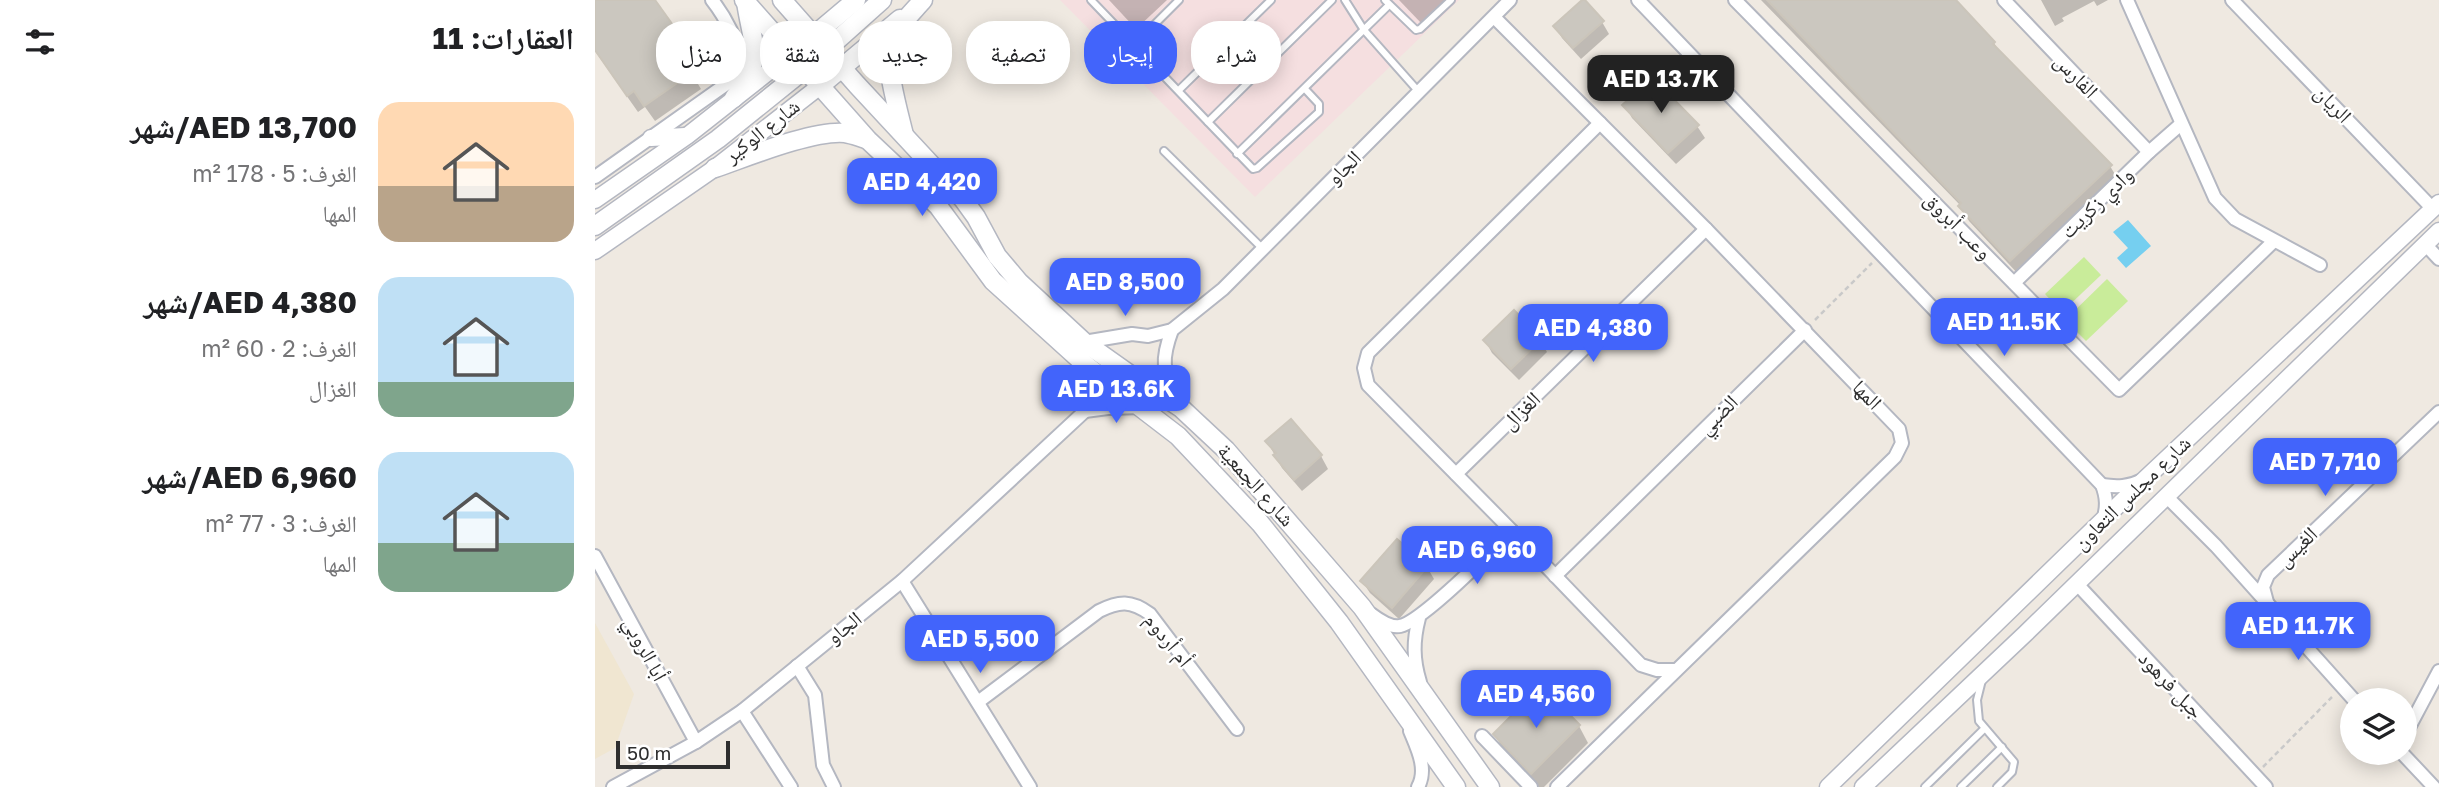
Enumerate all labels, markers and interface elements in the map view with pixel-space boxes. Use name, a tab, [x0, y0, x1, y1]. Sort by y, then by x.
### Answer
text: العقارات: 11	[433, 20, 574, 56]
chip: منزل	[656, 21, 746, 84]
chip: شقة	[760, 21, 844, 84]
chip: جديد	[858, 21, 952, 84]
chip: تصفية	[966, 21, 1070, 84]
chip: إيجار	[1084, 21, 1177, 84]
chip: شراء	[1191, 21, 1281, 84]
icon: filters	[21, 23, 59, 61]
street label: الفارس	[2048, 47, 2104, 104]
pin: AED 13.7K	[1581, 55, 1741, 115]
text: AED 13.7K	[1603, 64, 1719, 92]
street label: الريان	[2310, 79, 2358, 128]
street label: شارع الوكير	[717, 93, 805, 169]
text: AED 13,700/شهر	[130, 109, 357, 145]
icon: home	[434, 130, 518, 214]
street label: الجاو	[1320, 144, 1366, 190]
pin: AED 4,420	[842, 158, 1002, 218]
text: الغرف: 5 · 178 m²	[192, 159, 357, 187]
street label: وادي زكريت	[2054, 161, 2141, 247]
text: AED 4,420	[863, 167, 981, 195]
street label: وعب أبروق	[1919, 186, 1998, 265]
text: المها	[323, 199, 357, 227]
pin: AED 8,500	[1045, 258, 1205, 318]
text: AED 8,500	[1066, 267, 1184, 295]
text: AED 4,380/شهر	[144, 284, 357, 320]
pin: AED 11.5K	[1924, 298, 2084, 358]
pin: AED 4,380	[1513, 304, 1673, 364]
icon: home	[434, 305, 518, 389]
text: AED 11.5K	[1947, 307, 2061, 335]
text: AED 4,380	[1534, 313, 1652, 341]
text: الغرف: 2 · 60 m²	[201, 334, 357, 362]
pin: AED 13.6K	[1036, 366, 1196, 425]
text: الغزال	[309, 374, 357, 402]
text: AED 13.6K	[1057, 374, 1175, 402]
street label: المها	[1847, 374, 1888, 415]
street label: الغزال	[1495, 386, 1545, 435]
street label: الضبي	[1692, 389, 1746, 443]
street label: شارع مجلس التعاون	[2067, 430, 2196, 556]
street label: شارع الجمعية	[1212, 437, 1301, 532]
pin: AED 7,710	[2245, 438, 2405, 498]
text: AED 7,710	[2269, 447, 2381, 475]
text: AED 6,960/شهر	[143, 459, 357, 495]
icon: home	[434, 480, 518, 564]
text: الغرف: 3 · 77 m²	[205, 509, 357, 537]
street label: الغيس	[2270, 521, 2323, 573]
pin: AED 6,960	[1397, 526, 1557, 586]
text: AED 6,960	[1417, 535, 1537, 563]
text: المها	[323, 549, 357, 577]
pin: AED 11.7K	[2218, 602, 2378, 662]
street label: الجاو	[820, 605, 867, 649]
street label: أم أردوم	[1137, 607, 1199, 673]
text: AED 11.7K	[2241, 611, 2355, 639]
street label: أبا الروبي	[614, 612, 674, 687]
pin: AED 5,500	[900, 616, 1060, 675]
text: AED 5,500	[921, 624, 1039, 652]
street label: جبل فرهود	[2133, 645, 2210, 724]
pin: AED 4,560	[1456, 670, 1616, 730]
text: AED 4,560	[1477, 679, 1595, 707]
map controls	[2340, 688, 2417, 765]
button: layers	[2340, 688, 2417, 765]
scale bar	[616, 738, 730, 770]
text: 50 m	[627, 741, 671, 764]

